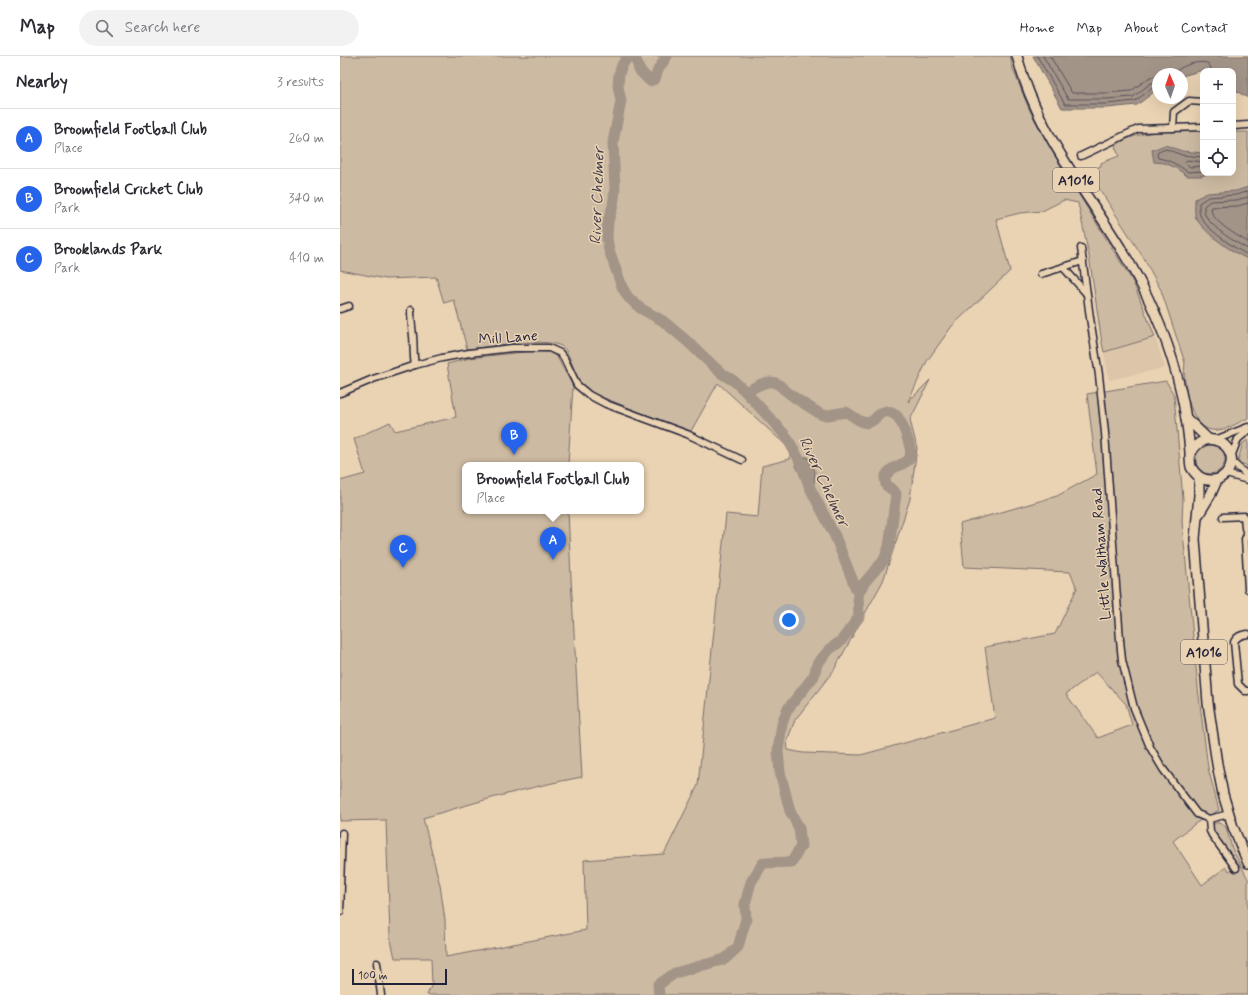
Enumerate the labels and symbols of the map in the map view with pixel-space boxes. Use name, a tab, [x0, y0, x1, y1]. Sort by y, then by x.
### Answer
north arrow	[1152, 68, 1188, 104]
water label: River Chelmer	[585, 145, 610, 245]
road number: A1016	[1053, 168, 1099, 192]
street label: Mill Lane	[478, 326, 539, 350]
pin: B	[501, 422, 527, 455]
water label: River Chelmer	[794, 433, 855, 532]
street label: Little Waltham Road	[1087, 487, 1117, 621]
pin: A	[540, 527, 566, 560]
pin: C	[390, 535, 416, 568]
your location	[779, 610, 799, 630]
road number: A1016	[1181, 640, 1227, 664]
scale bar	[352, 967, 447, 986]

